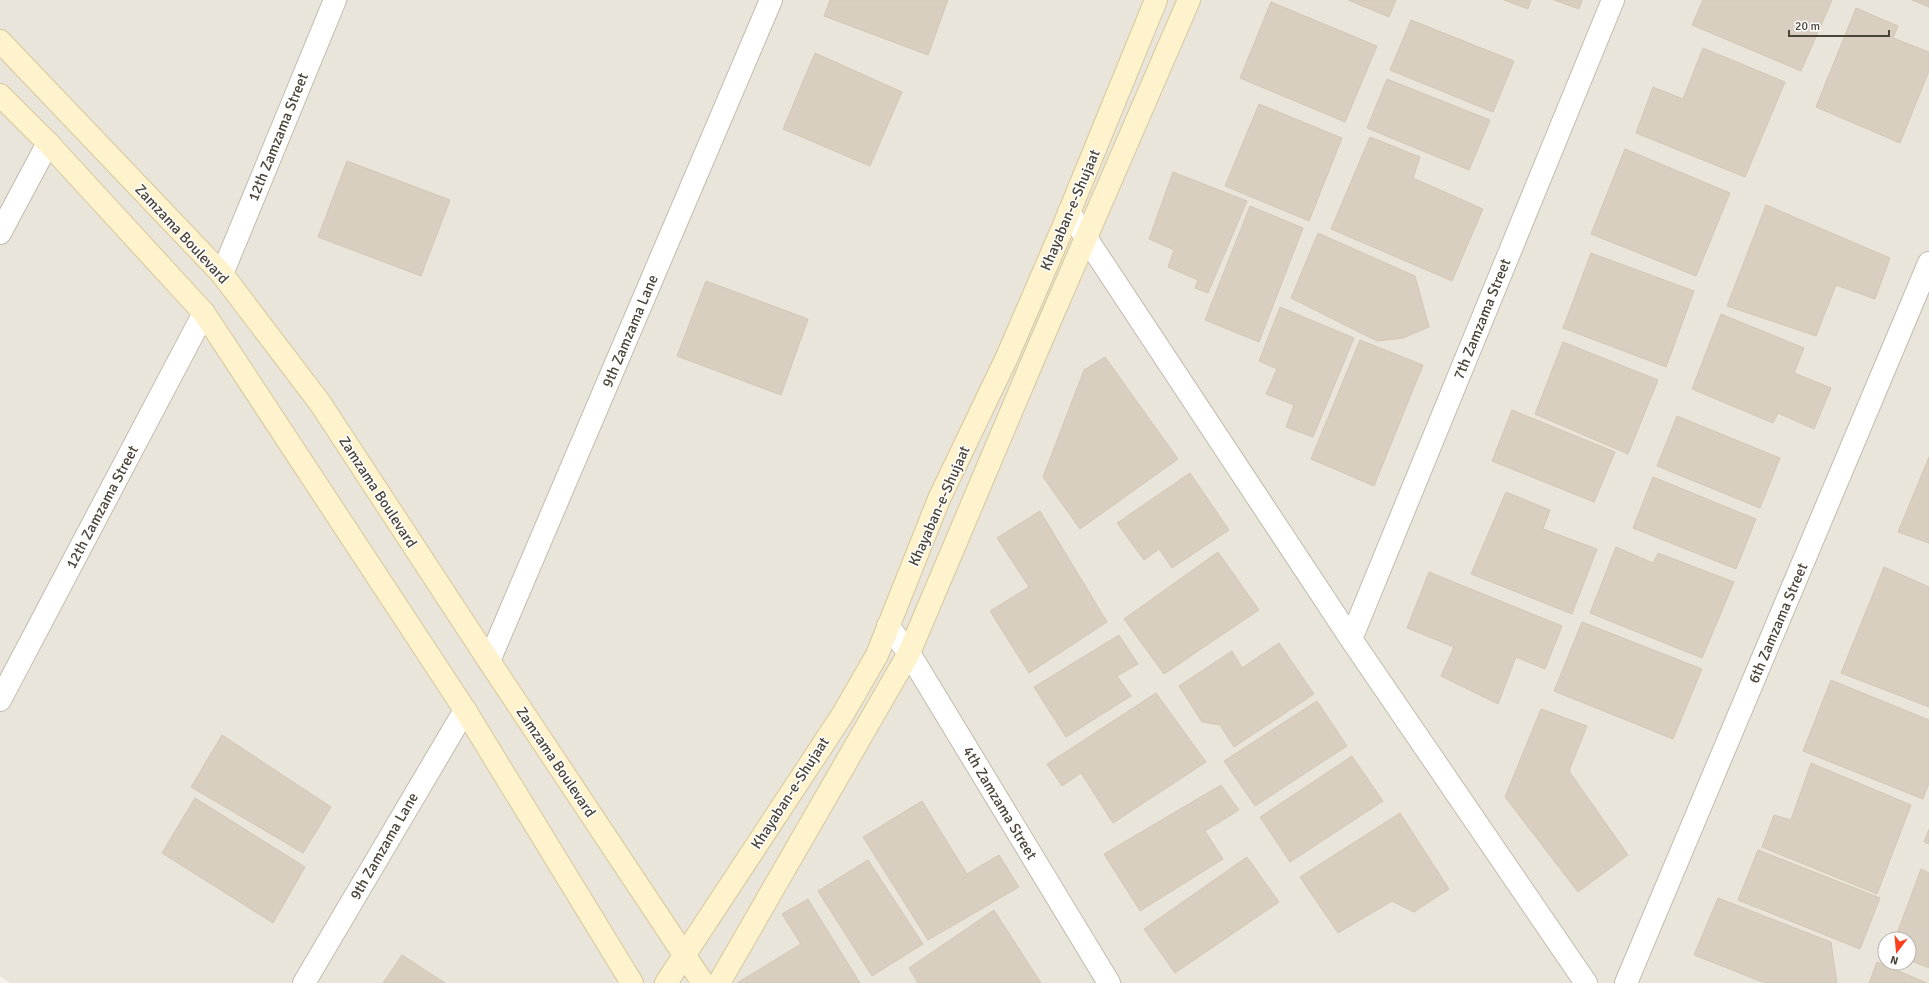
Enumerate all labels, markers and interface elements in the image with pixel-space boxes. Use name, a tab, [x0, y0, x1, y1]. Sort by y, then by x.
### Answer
scale bar	[1789, 12, 1889, 38]
text: 20 m	[1795, 19, 1820, 34]
street label: 12th Zamzama Street	[244, 70, 312, 204]
street label: Khayaban-e-Shujaat	[1036, 147, 1104, 273]
street label: Zamzama Boulevard	[131, 181, 233, 287]
street label: 7th Zamzama Street	[1450, 256, 1514, 382]
street label: 9th Zamzama Lane	[598, 272, 662, 390]
street label: Zamzama Boulevard	[335, 433, 421, 551]
street label: 12th Zamzama Street	[62, 442, 142, 572]
street label: Khayaban-e-Shujaat	[904, 443, 974, 569]
street label: 6th Zamzama Street	[1745, 560, 1811, 686]
street label: Zamzama Boulevard	[512, 703, 600, 821]
street label: Khayaban-e-Shujaat	[747, 734, 833, 852]
street label: 4th Zamzama Street	[959, 743, 1041, 863]
street label: 9th Zamzama Lane	[346, 789, 422, 903]
north arrow	[1877, 931, 1917, 971]
text: N	[1889, 953, 1900, 967]

